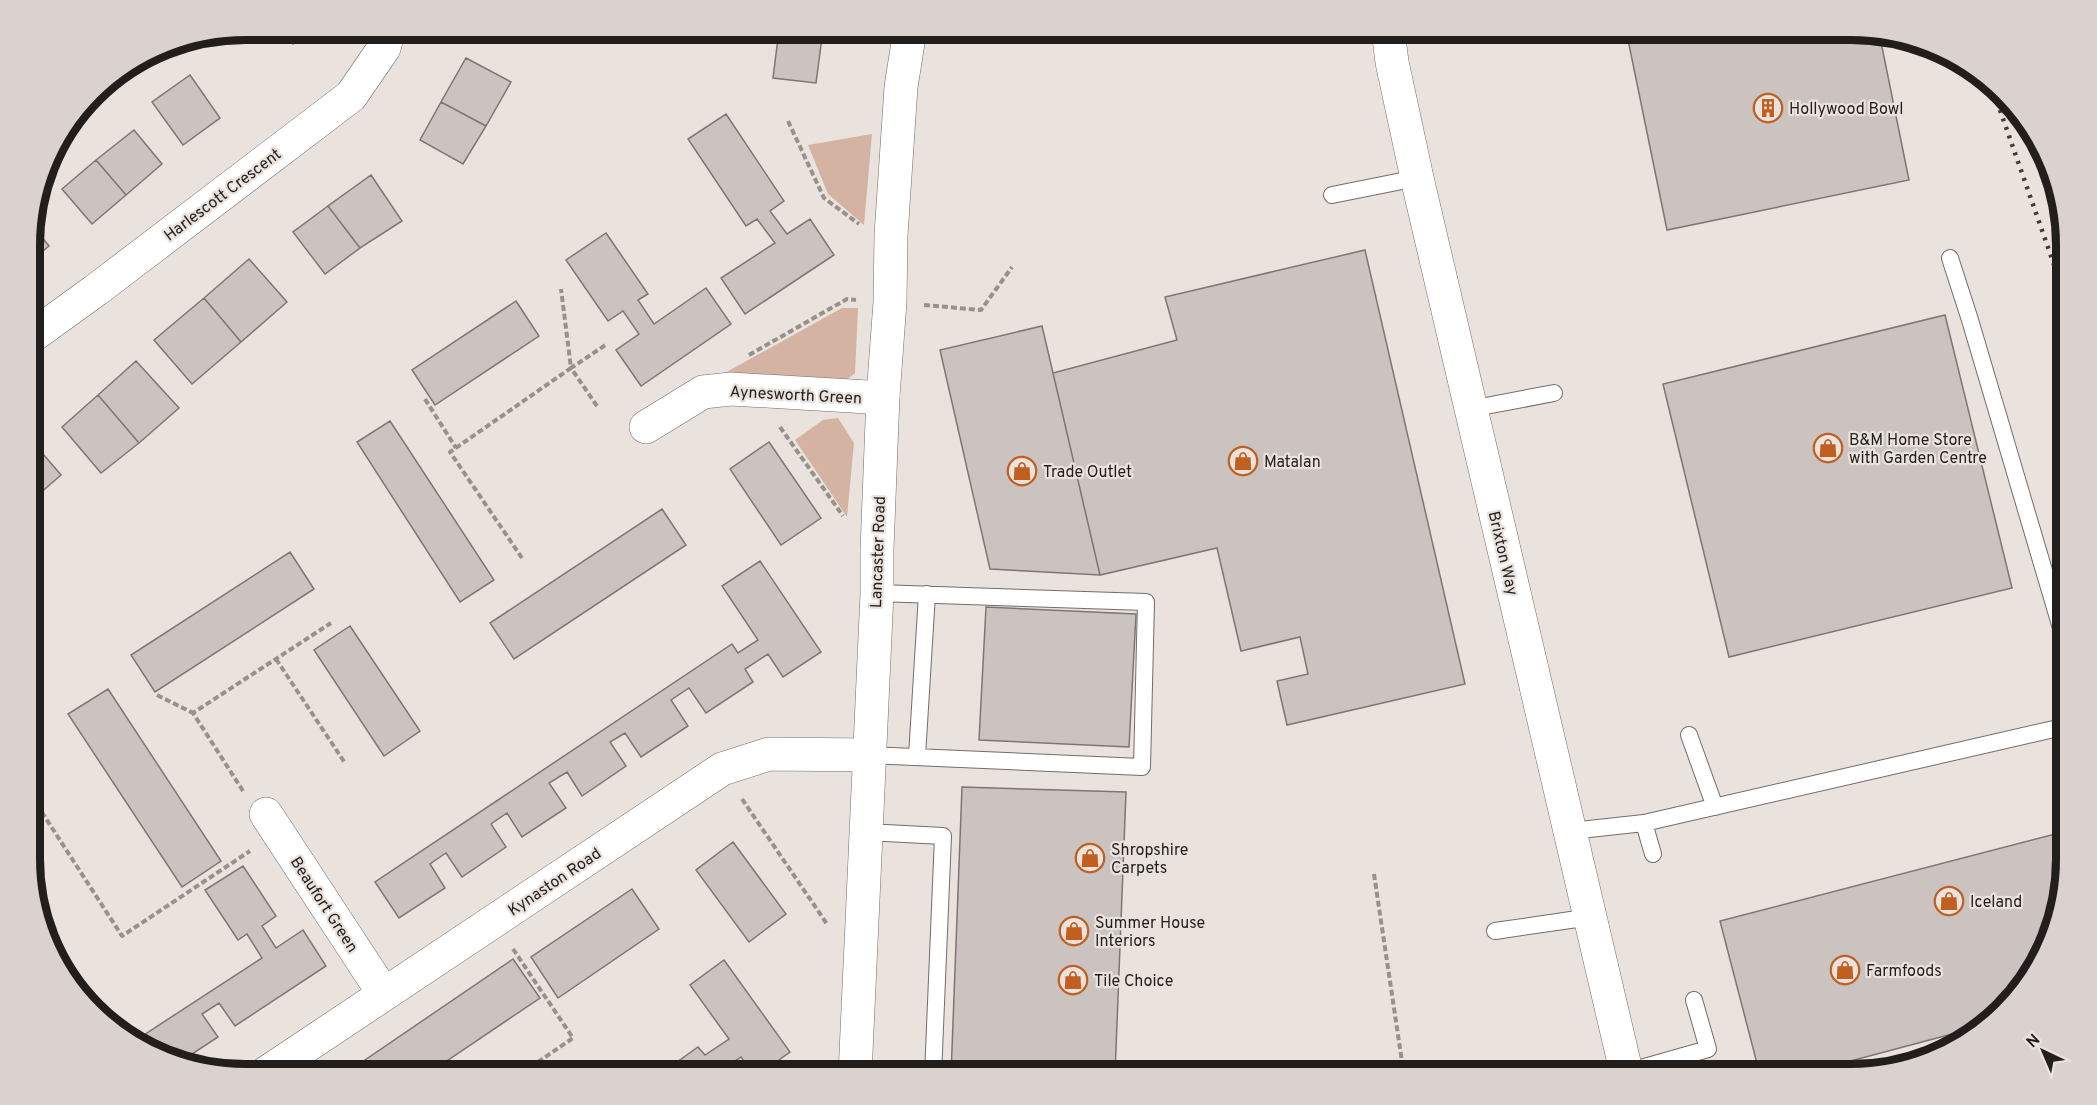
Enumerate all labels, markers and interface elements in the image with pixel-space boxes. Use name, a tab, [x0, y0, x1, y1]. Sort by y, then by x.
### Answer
building icon: Hollywood Bowl	[1752, 92, 1784, 124]
place label: Hollywood Bowl	[1789, 100, 1903, 120]
street label: Harlescott Crescent	[161, 145, 286, 246]
street label: Aynesworth Green	[729, 383, 862, 409]
place label: B&M Home Store with Garden Centre	[1849, 431, 1987, 469]
shop icon: B&M Home Store with Garden Centre	[1812, 432, 1844, 464]
shop icon: Matalan	[1227, 445, 1259, 477]
place label: Matalan	[1264, 453, 1321, 473]
shop icon: Trade Outlet	[1006, 455, 1038, 487]
place label: Trade Outlet	[1043, 463, 1132, 483]
street label: Lancaster Road	[867, 496, 891, 608]
street label: Brixton Way	[1483, 509, 1521, 598]
place label: Shropshire Carpets	[1111, 841, 1188, 879]
shop icon: Shropshire Carpets	[1074, 842, 1106, 874]
street label: Kynaston Road	[505, 844, 605, 921]
street label: Beaufort Green	[285, 853, 362, 957]
shop icon: Iceland	[1933, 885, 1965, 917]
place label: Iceland	[1970, 893, 2022, 913]
place label: Summer House Interiors	[1095, 914, 1205, 952]
shop icon: Summer House Interiors	[1058, 915, 1090, 947]
shop icon: Farmfoods	[1829, 954, 1861, 986]
place label: Farmfoods	[1866, 962, 1942, 982]
shop icon: Tile Choice	[1057, 964, 1089, 996]
place label: Tile Choice	[1094, 972, 1173, 992]
north arrow	[2013, 1021, 2073, 1081]
text: N	[2023, 1030, 2045, 1053]

